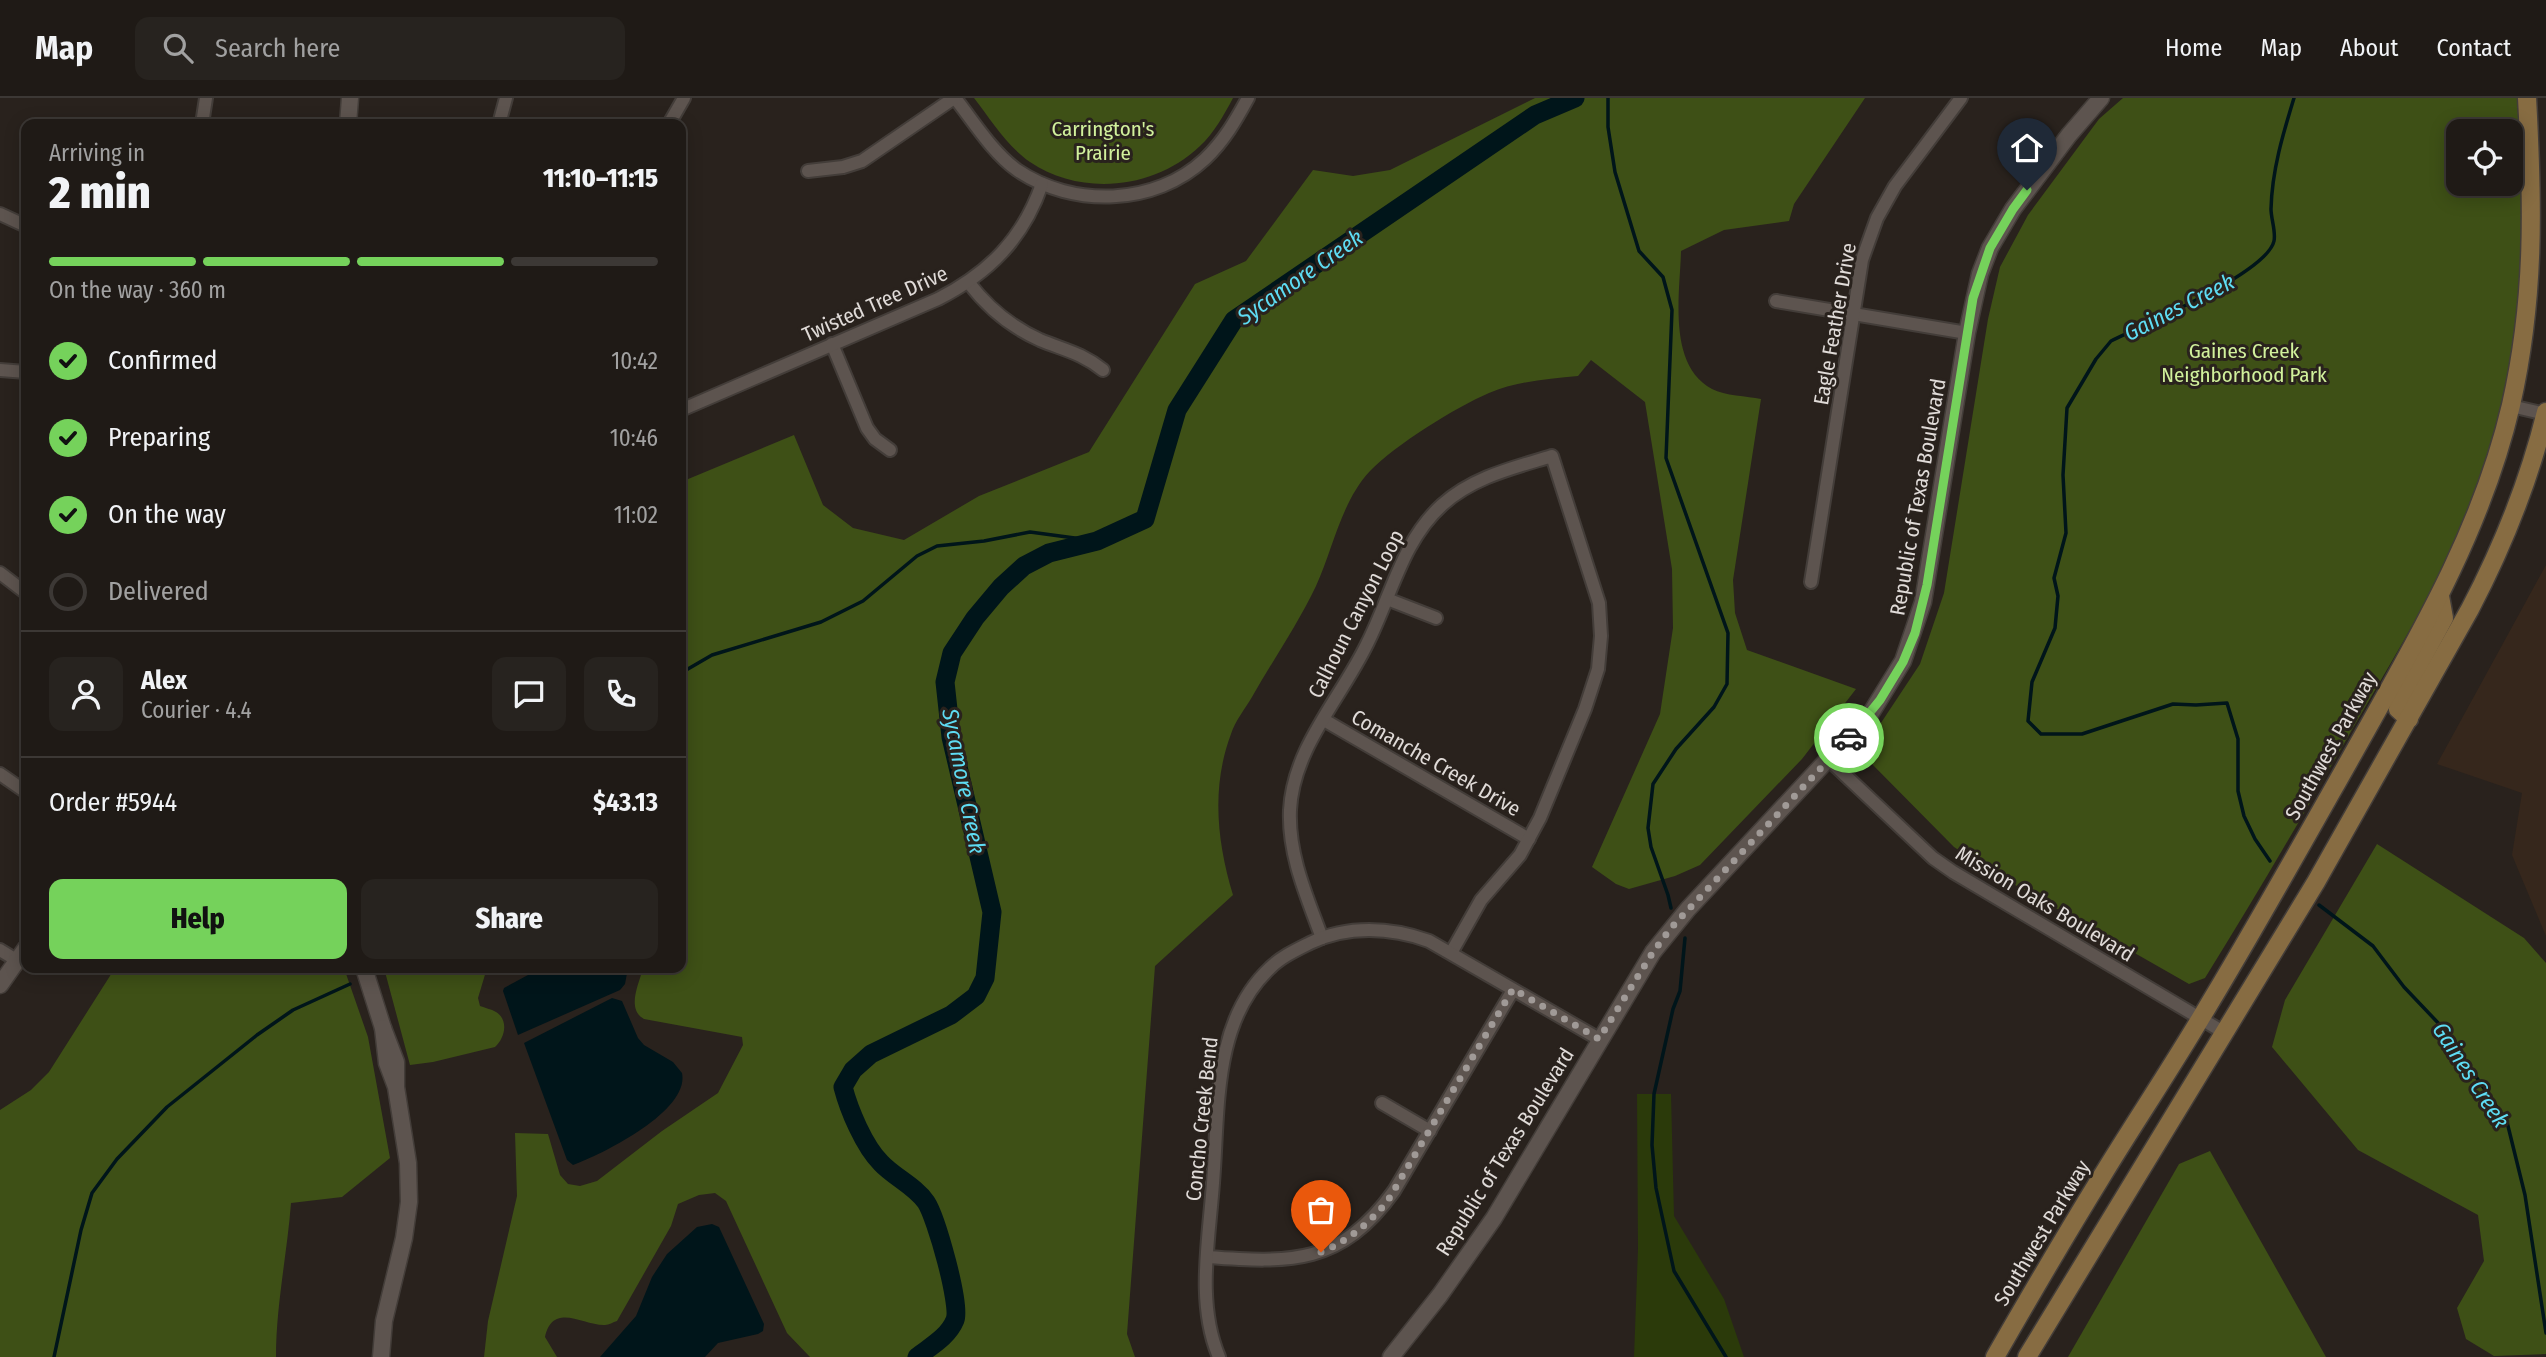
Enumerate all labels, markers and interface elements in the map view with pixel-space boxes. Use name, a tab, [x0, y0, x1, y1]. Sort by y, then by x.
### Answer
search box	[135, 17, 625, 80]
text: Map	[35, 28, 93, 68]
icon: search	[159, 29, 197, 67]
text: Search here	[215, 33, 340, 64]
text: Home	[2165, 34, 2222, 62]
text: Map	[2260, 34, 2302, 62]
text: About	[2340, 34, 2398, 62]
text: Contact	[2436, 34, 2511, 62]
park label: Carrington's Prairie	[1051, 116, 1155, 166]
pin	[1997, 118, 2057, 190]
map controls	[2446, 119, 2523, 196]
button: locate	[2446, 119, 2523, 196]
icon: home	[2008, 129, 2046, 167]
text: Arriving in	[49, 139, 145, 167]
text: 11:10–11:15	[543, 163, 658, 194]
text: 2 min	[49, 165, 151, 220]
water label: Sycamore Creek	[1231, 223, 1368, 331]
street label: Eagle Feather Drive	[1808, 241, 1862, 407]
street label: Twisted Tree Drive	[798, 260, 952, 348]
water label: Gaines Creek	[2119, 267, 2239, 347]
text: On the way · 360 m	[49, 276, 226, 304]
park label: Gaines Creek Neighborhood Park	[2161, 338, 2327, 388]
icon: check	[49, 342, 87, 380]
text: Confirmed	[108, 345, 218, 376]
text: 10:42	[611, 347, 658, 375]
street label: Republic of Texas Boulevard	[1884, 376, 1952, 618]
icon: check	[49, 419, 87, 457]
text: Preparing	[108, 422, 210, 453]
text: 10:46	[610, 424, 658, 452]
icon: check	[49, 496, 87, 534]
text: On the way	[108, 499, 226, 530]
text: 11:02	[614, 501, 658, 529]
street label: Calhoun Canyon Loop	[1302, 526, 1410, 702]
text: Delivered	[108, 576, 209, 607]
button: person	[49, 657, 123, 731]
button: chat	[492, 657, 566, 731]
button: phone	[584, 657, 658, 731]
text: Alex	[141, 665, 187, 696]
street label: Southwest Parkway	[2280, 667, 2383, 825]
text: Courier · 4.4	[141, 696, 252, 724]
courier	[1814, 703, 1884, 773]
street label: Comanche Creek Drive	[1347, 704, 1525, 822]
water label: Sycamore Creek	[936, 705, 992, 856]
icon: car	[1830, 719, 1868, 757]
text: Order #5944	[49, 787, 177, 818]
text: $43.13	[593, 787, 658, 818]
street label: Mission Oaks Boulevard	[1951, 840, 2139, 968]
button: Help	[49, 879, 347, 959]
button: Share	[361, 879, 658, 959]
water label: Gaines Creek	[2426, 1017, 2516, 1133]
street label: Concho Creek Bend	[1180, 1036, 1224, 1202]
street label: Republic of Texas Boulevard	[1430, 1043, 1580, 1261]
street label: Southwest Parkway	[1988, 1155, 2096, 1311]
pin	[1291, 1180, 1351, 1252]
icon: bag	[1302, 1191, 1340, 1229]

